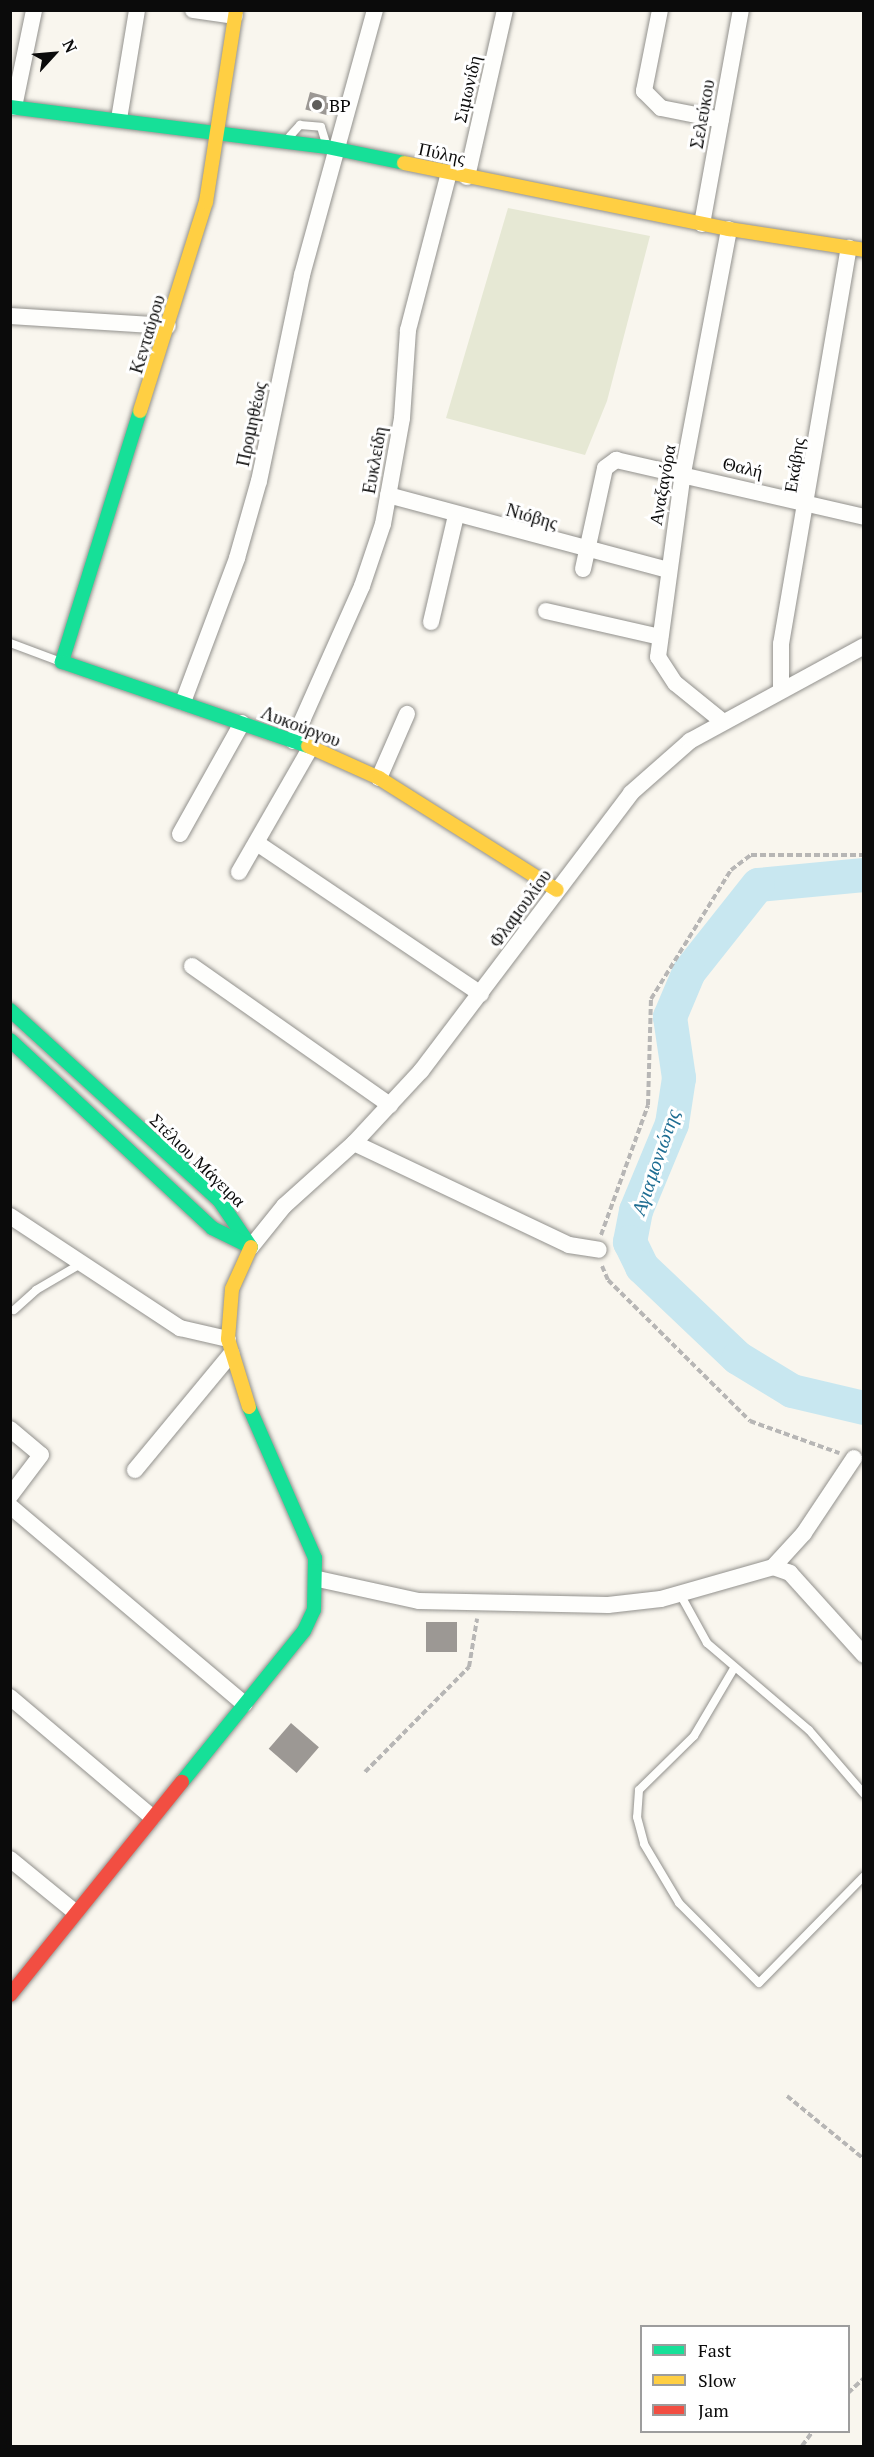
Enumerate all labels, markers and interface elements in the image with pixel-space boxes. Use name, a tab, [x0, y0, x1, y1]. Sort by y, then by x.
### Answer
north arrow	[24, 24, 84, 84]
text: N	[58, 36, 83, 56]
street label: Σιμωνίδη	[449, 53, 485, 125]
street label: Σελεύκου	[685, 78, 719, 150]
place label: BP	[329, 94, 351, 116]
marker: BP	[310, 98, 324, 112]
street label: Πύλης	[417, 138, 467, 168]
street label: Κενταύρου	[125, 292, 169, 376]
street label: Προμηθέως	[232, 380, 270, 468]
street label: Ευκλείδη	[357, 425, 391, 495]
street label: Εκάβης	[779, 436, 809, 494]
street label: Αναξαγόρα	[644, 443, 680, 527]
street label: Θαλή	[721, 452, 765, 482]
street label: Νιόβης	[504, 498, 560, 534]
street label: Λυκούργου	[258, 701, 344, 751]
street label: Φλαμουλίου	[485, 865, 555, 951]
water label: Αγιαμονιώτης	[626, 1106, 684, 1218]
street label: Στέλιου Μάγειρα	[146, 1109, 250, 1211]
legend	[640, 2325, 850, 2433]
text: Fast	[698, 2338, 731, 2362]
text: Slow	[698, 2368, 736, 2392]
text: Jam	[698, 2398, 729, 2422]

